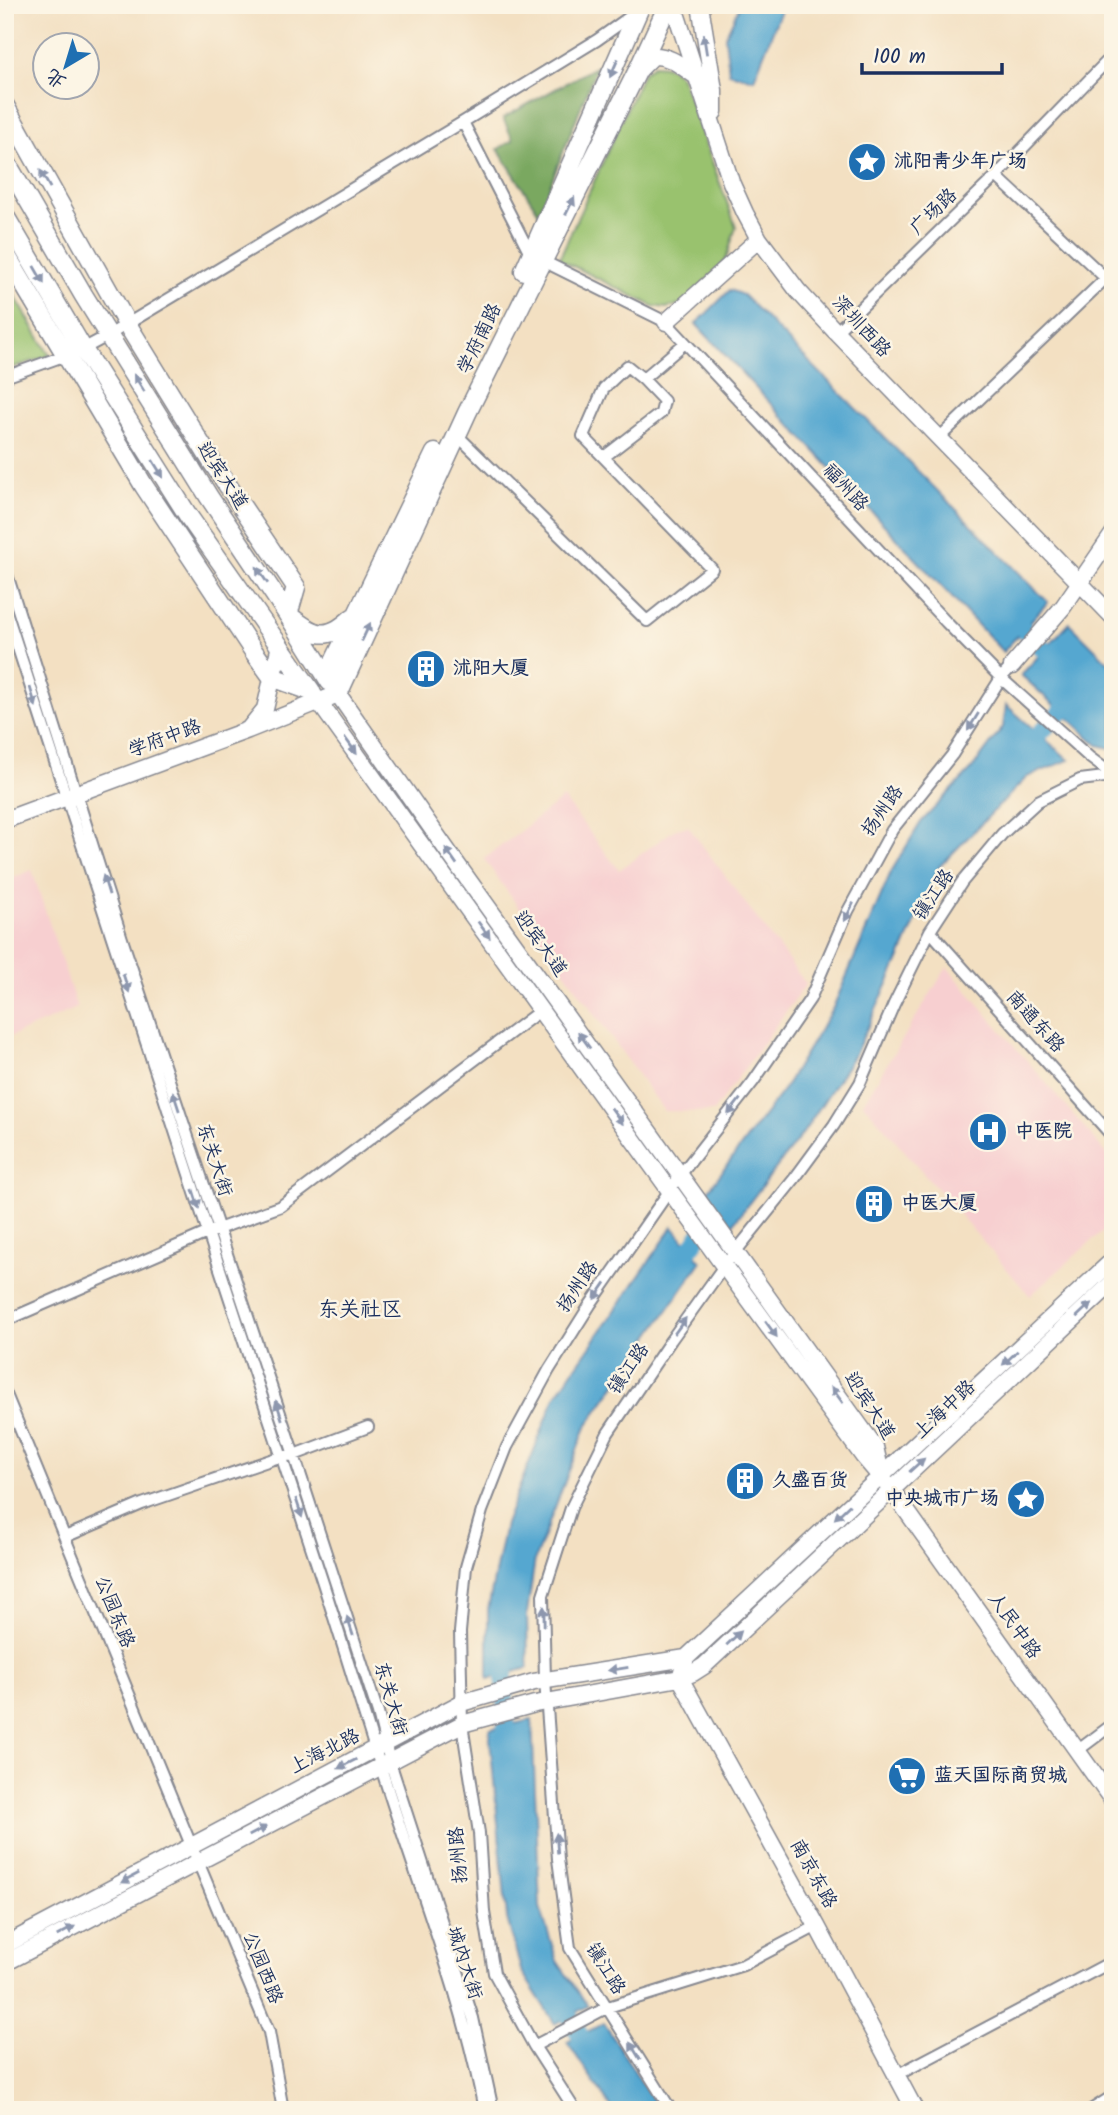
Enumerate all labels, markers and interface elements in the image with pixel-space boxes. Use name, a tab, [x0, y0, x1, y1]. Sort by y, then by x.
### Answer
north arrow	[32, 32, 102, 102]
scale bar	[862, 32, 1002, 76]
one-way arrow	[699, 33, 710, 55]
text: 100 m	[873, 41, 926, 74]
one-way arrow	[608, 57, 619, 78]
text: 北	[40, 60, 73, 95]
place icon: 沭阳青少年广场	[846, 141, 888, 183]
place label: 沭阳青少年广场	[894, 147, 1027, 177]
one-way arrow	[39, 170, 51, 189]
street label: 广场路	[903, 181, 965, 243]
one-way arrow	[565, 196, 576, 216]
one-way arrow	[33, 265, 46, 284]
street label: 深圳西路	[824, 289, 898, 365]
street label: 学府南路	[450, 298, 510, 380]
one-way arrow	[132, 374, 145, 393]
street label: 迎宾大道	[189, 436, 255, 516]
street label: 福州路	[815, 457, 875, 519]
one-way arrow	[152, 459, 165, 478]
one-way arrow	[255, 565, 268, 585]
one-way arrow	[360, 622, 372, 642]
building icon: 沭阳大厦	[405, 648, 447, 690]
place label: 沭阳大厦	[453, 654, 529, 684]
one-way arrow	[28, 686, 38, 707]
street label: 学府中路	[124, 712, 206, 766]
one-way arrow	[966, 712, 979, 731]
one-way arrow	[344, 737, 358, 755]
street label: 扬州路	[854, 779, 912, 843]
one-way arrow	[444, 847, 458, 865]
street label: 镇江路	[906, 863, 962, 927]
one-way arrow	[100, 874, 111, 895]
one-way arrow	[843, 902, 854, 922]
street label: 迎宾大道	[506, 904, 574, 984]
one-way arrow	[477, 921, 491, 940]
one-way arrow	[121, 973, 132, 994]
street label: 南通东路	[998, 984, 1072, 1060]
one-way arrow	[577, 1031, 591, 1050]
one-way arrow	[171, 1090, 181, 1111]
one-way arrow	[726, 1097, 741, 1115]
one-way arrow	[610, 1107, 624, 1125]
hospital icon: 中医院	[967, 1111, 1009, 1153]
place label: 中医院	[1015, 1117, 1072, 1147]
street label: 东关大街	[188, 1119, 240, 1201]
building icon: 中医大厦	[853, 1183, 895, 1225]
one-way arrow	[191, 1189, 202, 1210]
place label: 中医大厦	[901, 1189, 977, 1219]
street label: 扬州路	[550, 1255, 606, 1319]
one-way arrow	[593, 1282, 607, 1300]
district label: 东关社区	[318, 1294, 402, 1327]
one-way arrow	[1075, 1302, 1092, 1318]
one-way arrow	[673, 1317, 687, 1335]
one-way arrow	[764, 1320, 778, 1338]
street label: 镇江路	[601, 1337, 657, 1401]
one-way arrow	[1001, 1349, 1018, 1366]
street label: 迎宾大道	[836, 1366, 902, 1446]
street label: 上海中路	[907, 1373, 983, 1447]
one-way arrow	[830, 1386, 844, 1404]
one-way arrow	[274, 1399, 284, 1420]
one-way arrow	[908, 1457, 926, 1473]
building icon: 久盛百货	[724, 1460, 766, 1502]
place label: 久盛百货	[772, 1466, 848, 1496]
place icon: 中央城市广场	[1005, 1478, 1047, 1520]
place label: 中央城市广场	[885, 1484, 999, 1514]
one-way arrow	[294, 1498, 304, 1519]
one-way arrow	[834, 1503, 851, 1519]
street label: 公园东路	[86, 1571, 142, 1653]
street label: 人民中路	[980, 1586, 1048, 1666]
one-way arrow	[538, 1605, 550, 1627]
one-way arrow	[344, 1615, 355, 1636]
one-way arrow	[725, 1630, 742, 1646]
street label: 东关大街	[365, 1658, 415, 1740]
one-way arrow	[607, 1663, 629, 1674]
street label: 上海北路	[284, 1721, 366, 1783]
supermarket icon: 蓝天国际商贸城	[886, 1755, 928, 1797]
one-way arrow	[337, 1758, 356, 1770]
place label: 蓝天国际商贸城	[934, 1761, 1067, 1791]
one-way arrow	[248, 1825, 268, 1836]
street label: 扬州路	[442, 1825, 476, 1885]
one-way arrow	[551, 1832, 562, 1854]
street label: 南京东路	[781, 1833, 845, 1915]
one-way arrow	[120, 1871, 140, 1883]
street label: 城内大街	[438, 1922, 490, 2004]
one-way arrow	[56, 1925, 76, 1937]
street label: 公园西路	[234, 1927, 290, 2009]
street label: 镇江路	[577, 1937, 633, 2001]
one-way arrow	[629, 2042, 642, 2061]

